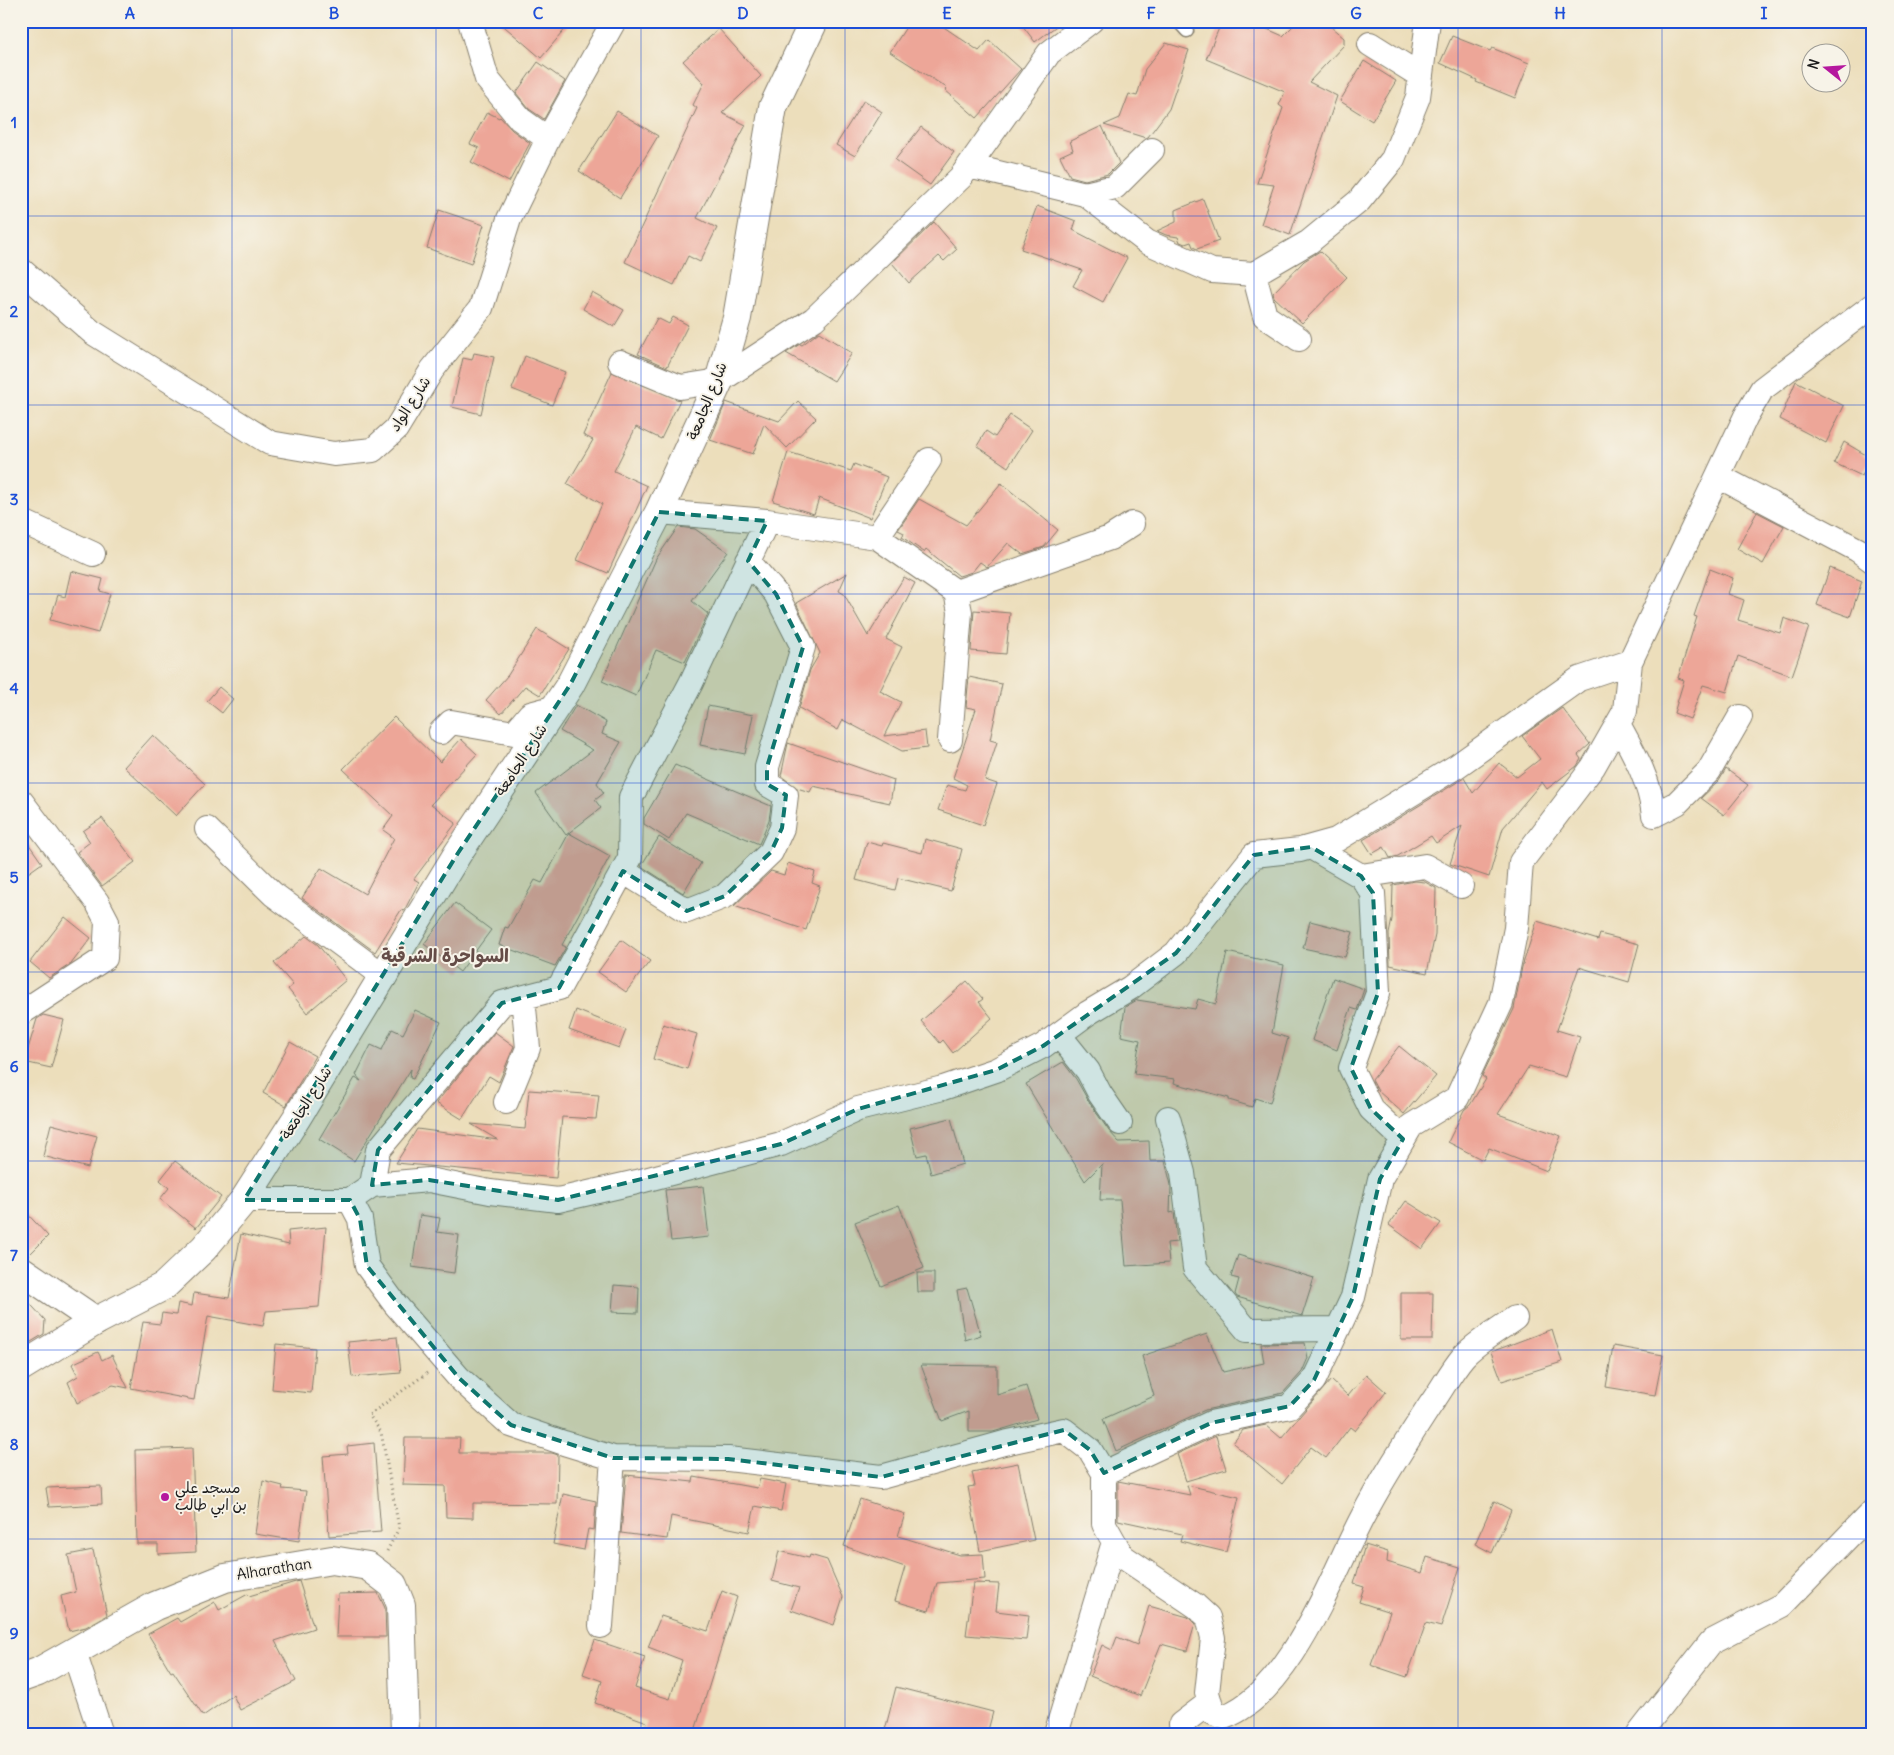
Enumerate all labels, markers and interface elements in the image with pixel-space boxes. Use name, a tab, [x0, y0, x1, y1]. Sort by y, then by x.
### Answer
text: A	[125, 3, 135, 23]
text: B	[329, 3, 340, 23]
text: C	[533, 3, 544, 23]
text: D	[737, 3, 749, 23]
text: E	[942, 3, 952, 23]
text: F	[1146, 3, 1156, 23]
text: G	[1350, 3, 1362, 23]
text: H	[1554, 3, 1566, 23]
text: I	[1761, 3, 1768, 23]
north arrow	[1802, 42, 1852, 92]
text: N	[1804, 57, 1824, 71]
text: 1	[11, 112, 17, 132]
text: 2	[10, 301, 19, 321]
street label: شارع الجامعة	[682, 359, 732, 443]
street label: شارع الواد	[385, 373, 435, 435]
text: 3	[9, 489, 19, 509]
text: 4	[9, 678, 19, 698]
street label: شارع الجامعة	[490, 720, 552, 800]
text: 5	[9, 867, 19, 887]
district label: السواحرة الشرقية	[381, 944, 509, 968]
text: 6	[9, 1056, 19, 1076]
street label: شارع الجامعة	[276, 1063, 336, 1143]
text: 7	[10, 1245, 18, 1265]
text: 8	[9, 1434, 19, 1454]
place label: مسجد علي بن ابي طالب	[175, 1478, 247, 1518]
marker: مسجد علي بن ابي طالب	[159, 1491, 171, 1503]
street label: Alharathan	[235, 1553, 313, 1584]
text: 9	[9, 1623, 19, 1643]

